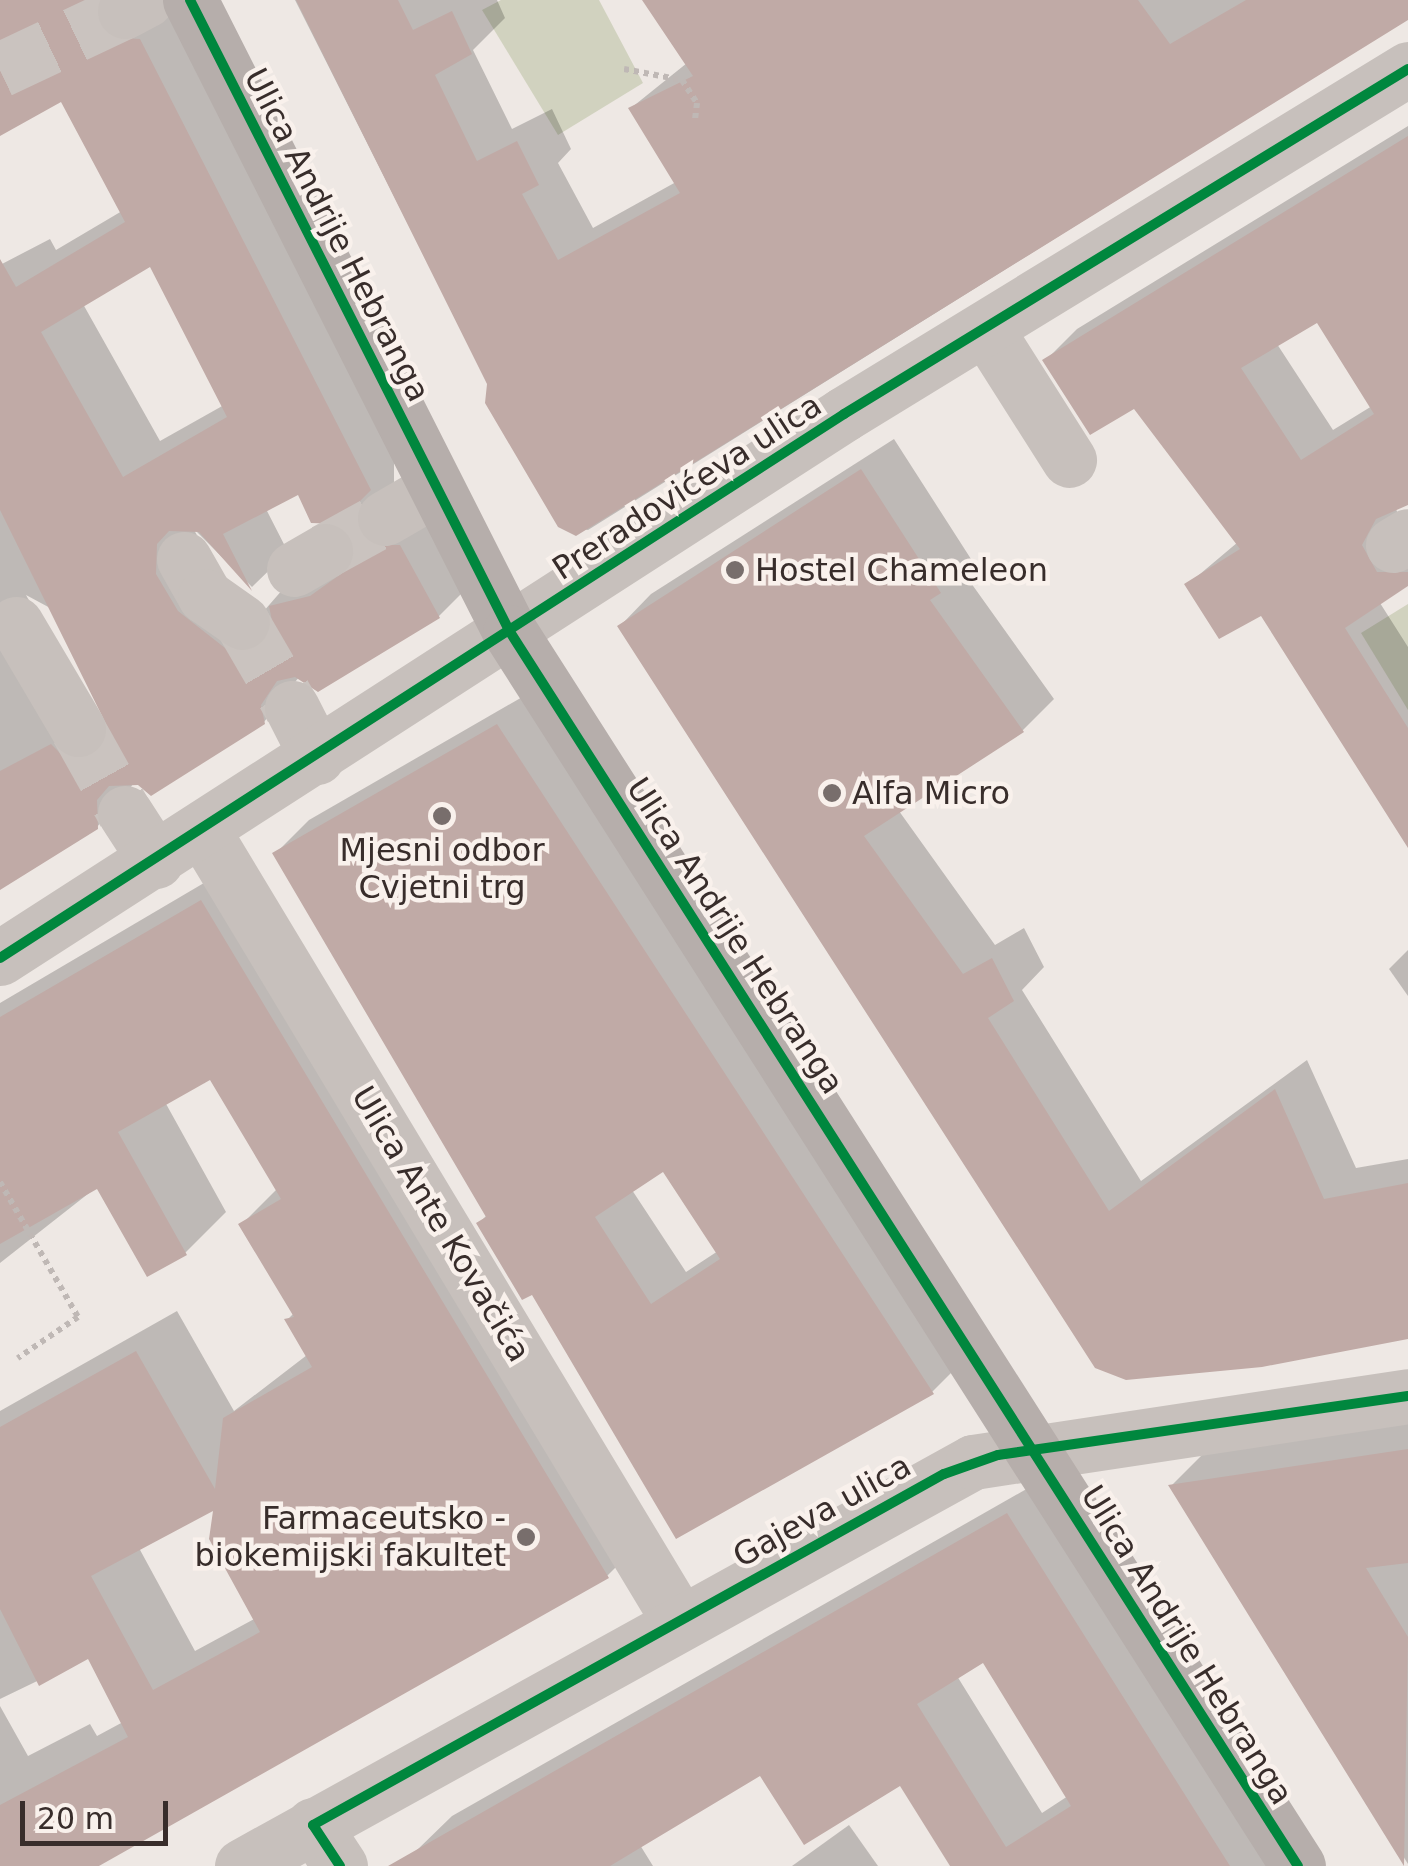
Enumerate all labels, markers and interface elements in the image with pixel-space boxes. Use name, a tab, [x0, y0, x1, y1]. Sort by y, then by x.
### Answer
street label: Ulica Andrije Hebranga	[236, 62, 438, 408]
street label: Preradovićeva ulica	[545, 386, 829, 588]
place label: Hostel Chameleon	[755, 551, 1048, 589]
marker: Hostel Chameleon	[724, 559, 746, 581]
street label: Ulica Andrije Hebranga	[618, 771, 852, 1101]
place label: Alfa Micro	[852, 774, 1010, 812]
marker: Alfa Micro	[821, 782, 843, 804]
marker: Mjesni odbor Cvjetni trg	[431, 805, 453, 827]
place label: Mjesni odbor Cvjetni trg	[339, 832, 545, 907]
street label: Ulica Ante Kovačića	[344, 1079, 538, 1369]
street label: Gajeva ulica	[727, 1446, 917, 1576]
street label: Ulica Andrije Hebranga	[1073, 1478, 1301, 1812]
place label: Farmaceutsko - biokemijski fakultet	[195, 1500, 506, 1575]
marker: Farmaceutsko - biokemijski fakultet	[515, 1526, 537, 1548]
scale bar	[25, 1781, 172, 1843]
text: 20 m	[37, 1801, 114, 1836]

